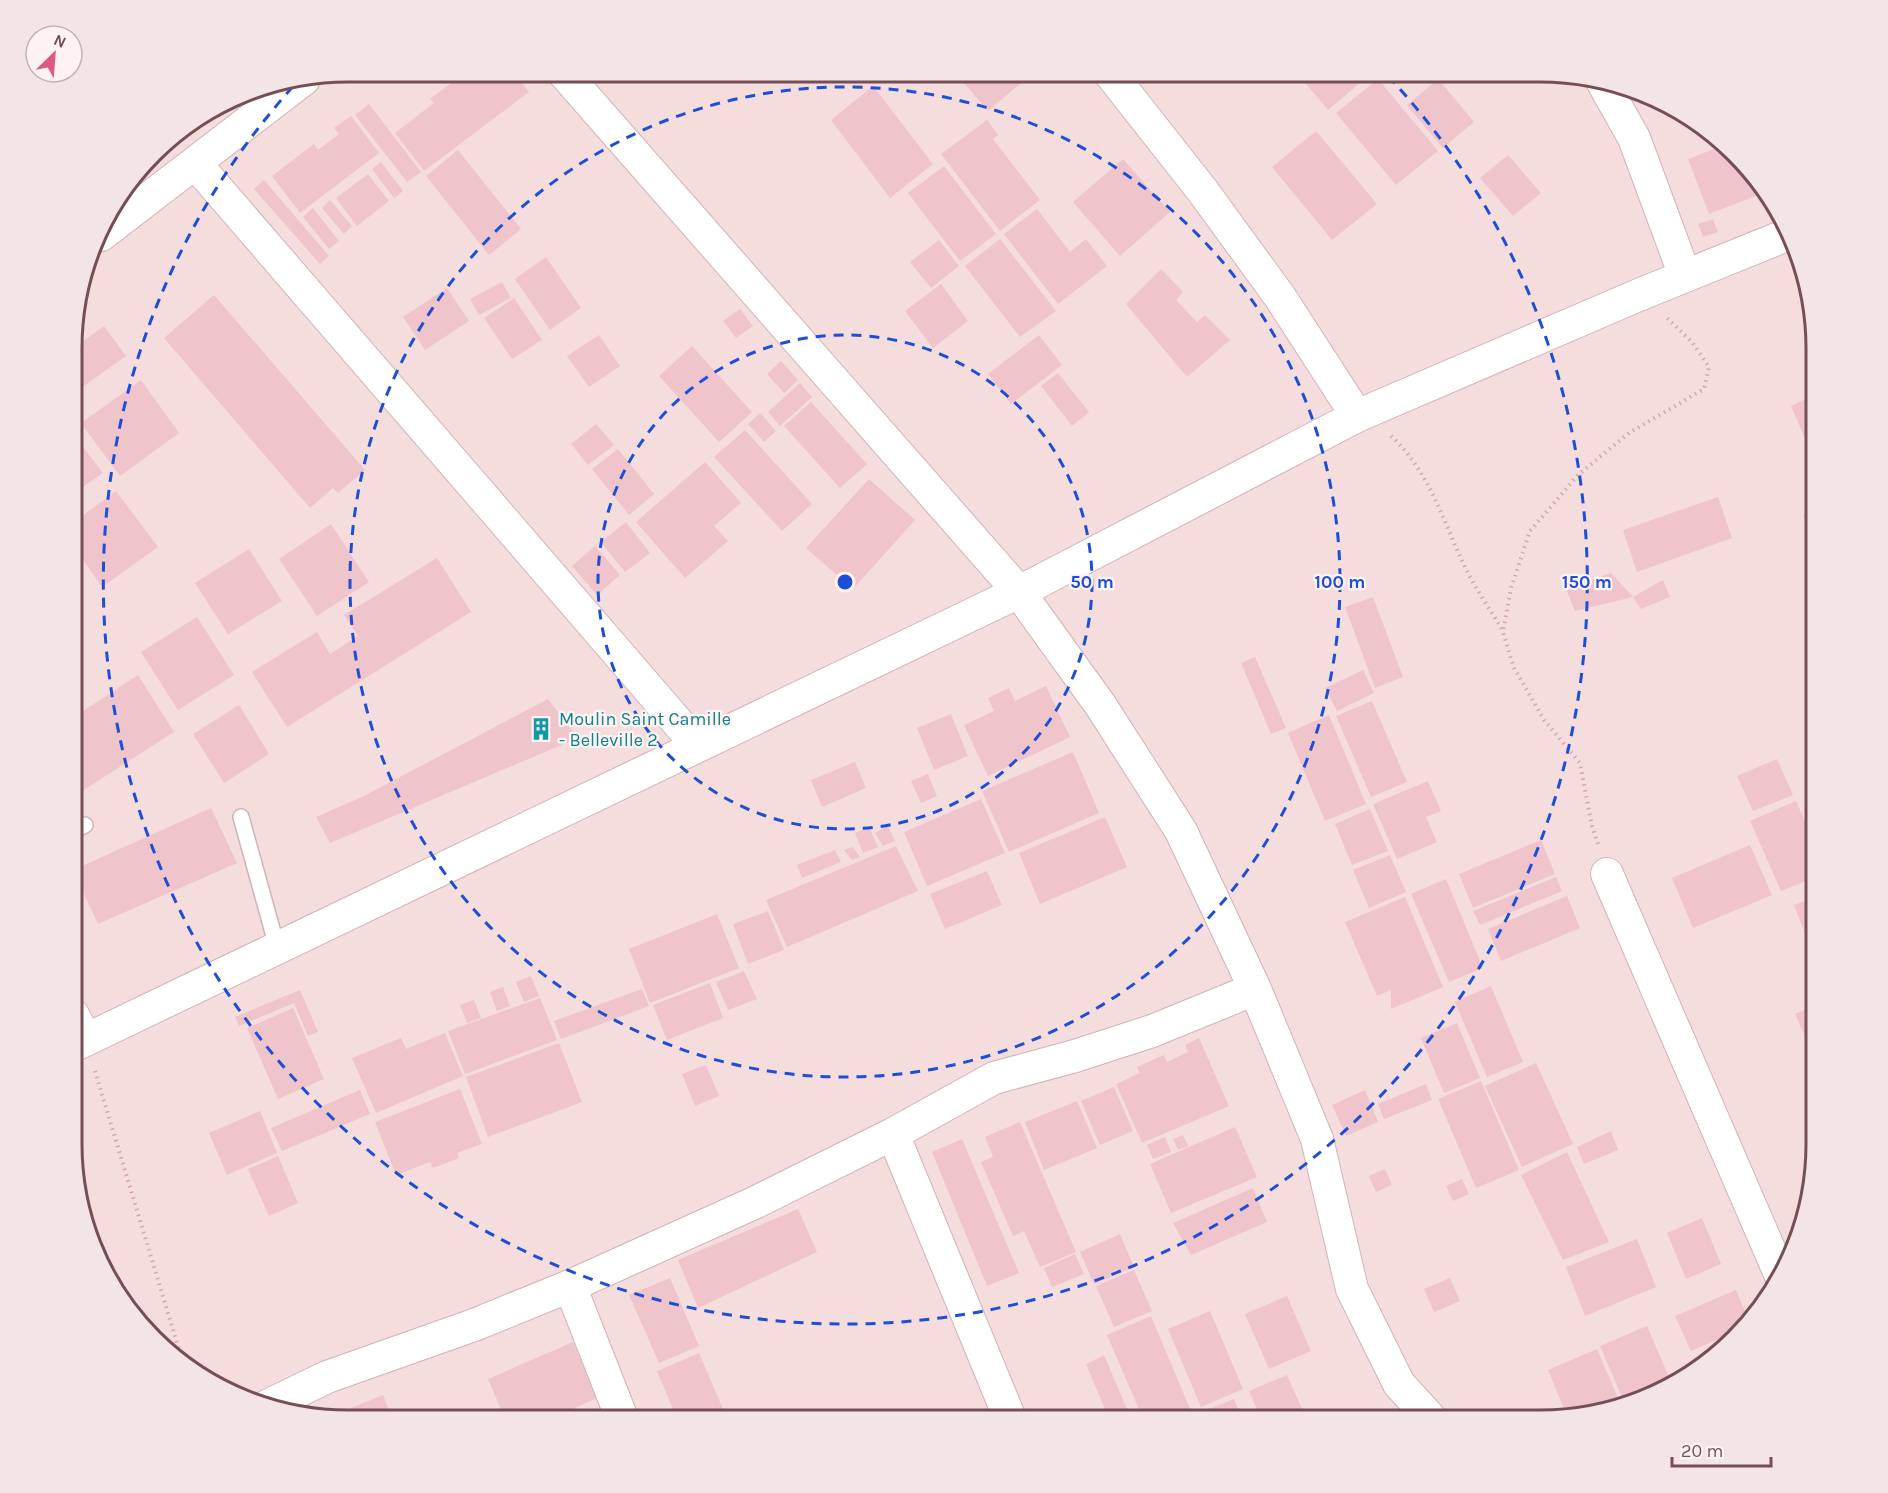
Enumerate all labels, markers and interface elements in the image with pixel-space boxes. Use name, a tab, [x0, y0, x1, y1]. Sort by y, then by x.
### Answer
north arrow	[24, 24, 84, 84]
text: N	[51, 30, 69, 52]
text: 50 m	[1070, 571, 1114, 593]
text: 100 m	[1315, 571, 1365, 593]
text: 150 m	[1562, 571, 1612, 593]
centre of rings	[835, 572, 855, 592]
place label: Moulin Saint Camille - Belleville 2	[559, 708, 731, 751]
building icon: Moulin Saint Camille - Belleville 2	[528, 716, 554, 742]
scale bar	[1672, 1430, 1771, 1468]
text: 20 m	[1681, 1440, 1723, 1462]

